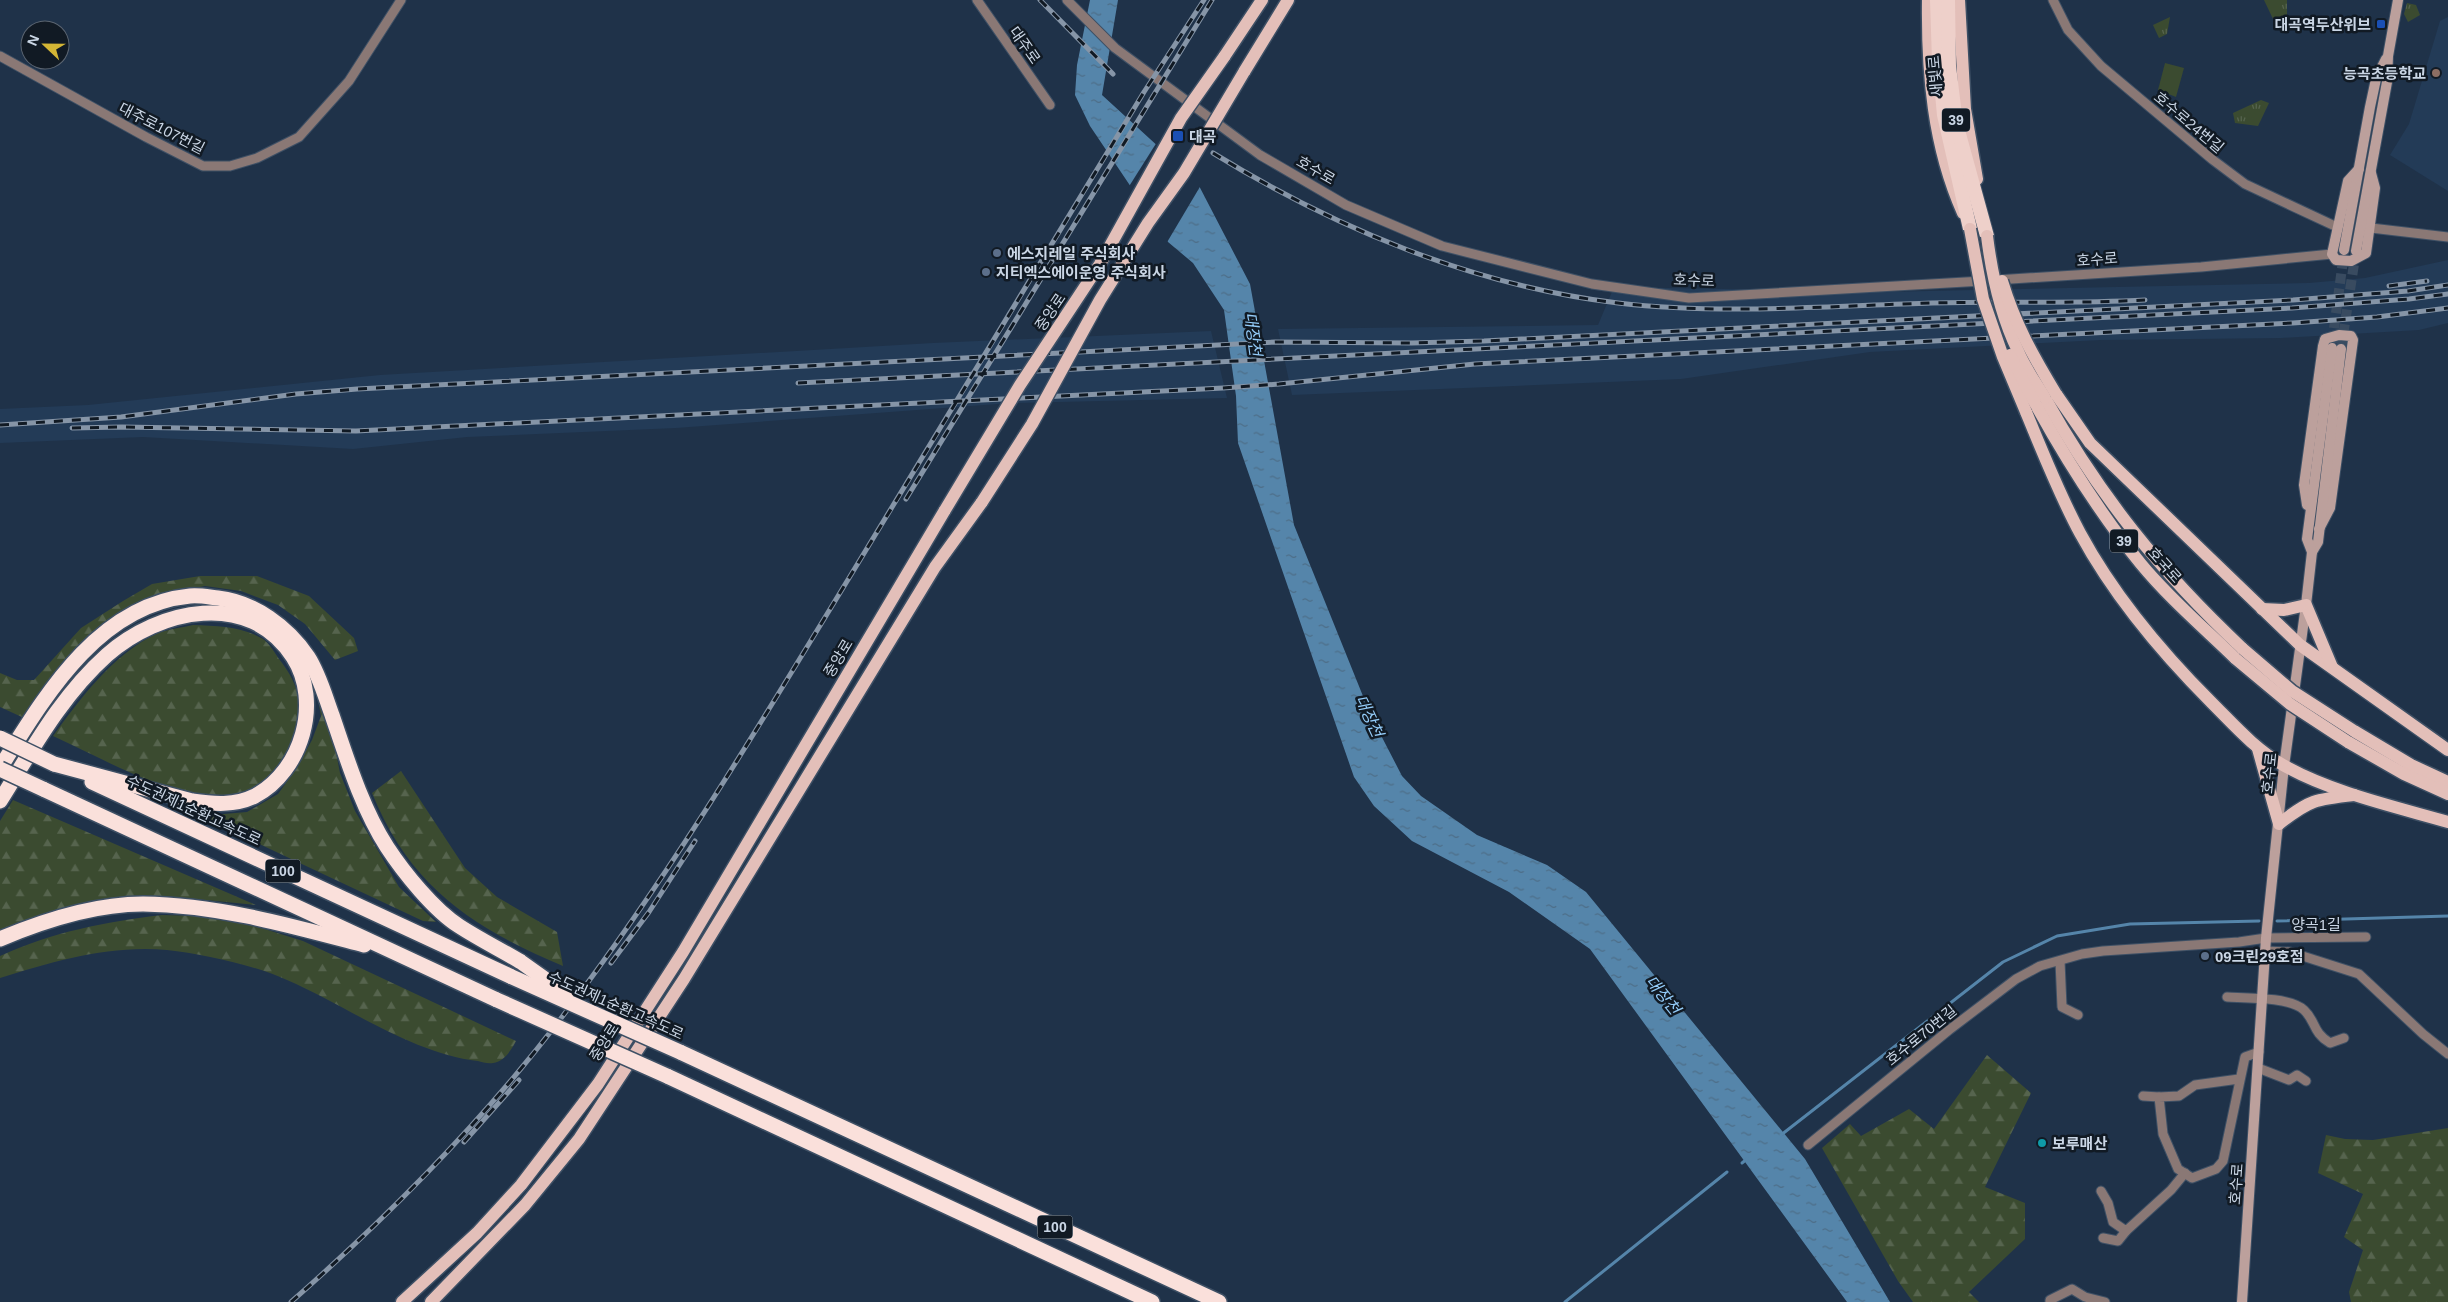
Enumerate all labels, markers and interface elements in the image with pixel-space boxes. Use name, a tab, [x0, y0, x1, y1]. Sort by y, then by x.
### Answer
place label: 대곡역두산위브	[2274, 16, 2371, 33]
marker: 대곡역두산위브	[2375, 18, 2387, 30]
north arrow	[20, 20, 70, 70]
street label: 대주로	[1006, 23, 1044, 67]
text: N	[24, 32, 42, 48]
street label: 새빛로	[1925, 55, 1945, 97]
place label: 능곡초등학교	[2343, 65, 2426, 82]
marker: 능곡초등학교	[2430, 67, 2442, 79]
street label: 호수로24번길	[2151, 88, 2227, 156]
street label: 대주로107번길	[116, 99, 208, 157]
road number: 39	[1942, 108, 1970, 132]
place label: 대곡	[1189, 128, 1217, 145]
marker: 대곡	[1171, 129, 1185, 143]
street label: 호수로	[1294, 152, 1338, 188]
place label: 에스지레일 주식회사	[1007, 245, 1136, 262]
marker: 에스지레일 주식회사	[991, 247, 1003, 259]
street label: 호수로	[2076, 249, 2118, 269]
place label: 지티엑스에이운영 주식회사	[996, 264, 1166, 281]
marker: 지티엑스에이운영 주식회사	[980, 266, 992, 278]
street label: 호수로	[1673, 271, 1715, 289]
street label: 중앙로	[1031, 290, 1069, 334]
water label: 대장천	[1242, 311, 1265, 359]
road number: 39	[2110, 530, 2138, 552]
street label: 호국로	[2145, 544, 2185, 586]
street label: 중앙로	[820, 636, 856, 680]
water label: 대장천	[1352, 692, 1387, 742]
street label: 호수로	[2258, 752, 2280, 794]
street label: 수도권제1순환고속도로	[124, 771, 264, 849]
road number: 100	[266, 859, 300, 882]
street label: 양곡1길	[2291, 916, 2341, 933]
place label: 09크린29호점	[2215, 948, 2304, 965]
marker: 09크린29호점	[2199, 950, 2211, 962]
street label: 수도권제1순환고속도로	[546, 967, 686, 1043]
water label: 대장천	[1642, 972, 1685, 1019]
street label: 호수로70번길	[1882, 1001, 1960, 1069]
street label: 중앙로	[586, 1020, 622, 1064]
place label: 보루매산	[2052, 1135, 2107, 1152]
marker: 보루매산	[2036, 1137, 2048, 1149]
street label: 호수로	[2226, 1163, 2246, 1205]
road number: 100	[1038, 1216, 1072, 1238]

